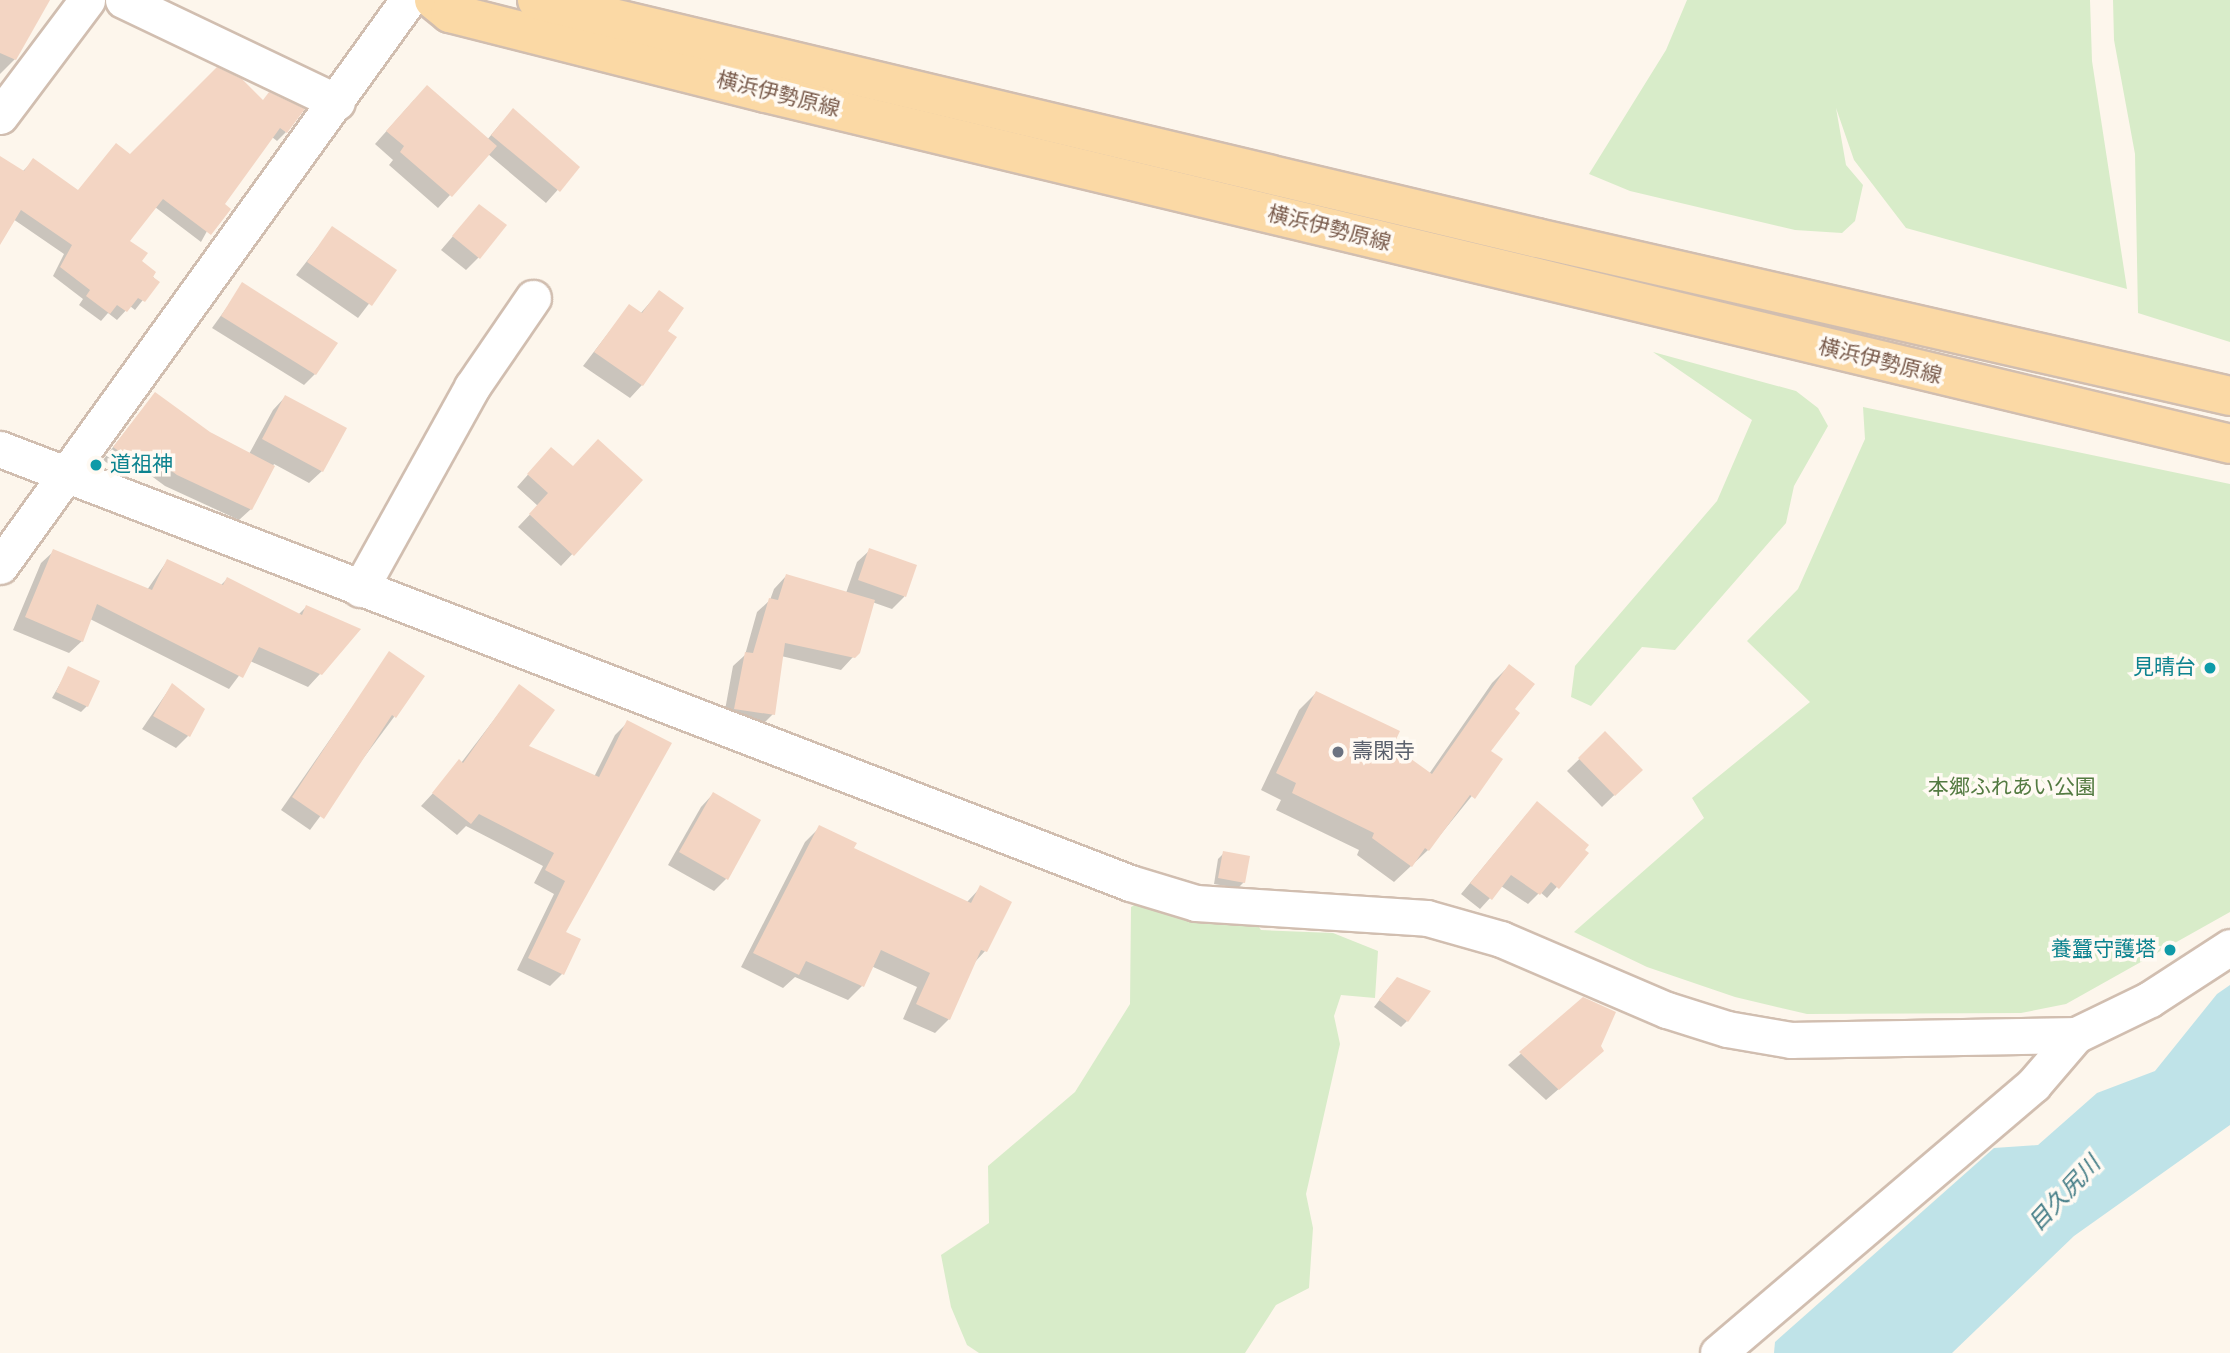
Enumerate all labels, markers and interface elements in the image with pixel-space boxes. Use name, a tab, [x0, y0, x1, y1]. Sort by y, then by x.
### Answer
street label: 横浜伊勢原線	[714, 68, 842, 122]
street label: 横浜伊勢原線	[1265, 202, 1393, 256]
street label: 横浜伊勢原線	[1816, 335, 1944, 389]
place label: 道祖神	[110, 452, 173, 478]
marker: 道祖神	[88, 457, 104, 473]
place label: 見晴台	[2133, 655, 2196, 681]
marker: 見晴台	[2202, 660, 2218, 676]
place label: 壽閑寺	[1352, 739, 1415, 765]
marker: 壽閑寺	[1330, 744, 1346, 760]
park label: 本郷ふれあい公園	[1928, 775, 2096, 801]
place label: 養蠶守護塔	[2051, 937, 2156, 963]
marker: 養蠶守護塔	[2162, 942, 2178, 958]
water label: 目久尻川	[2024, 1151, 2106, 1237]

